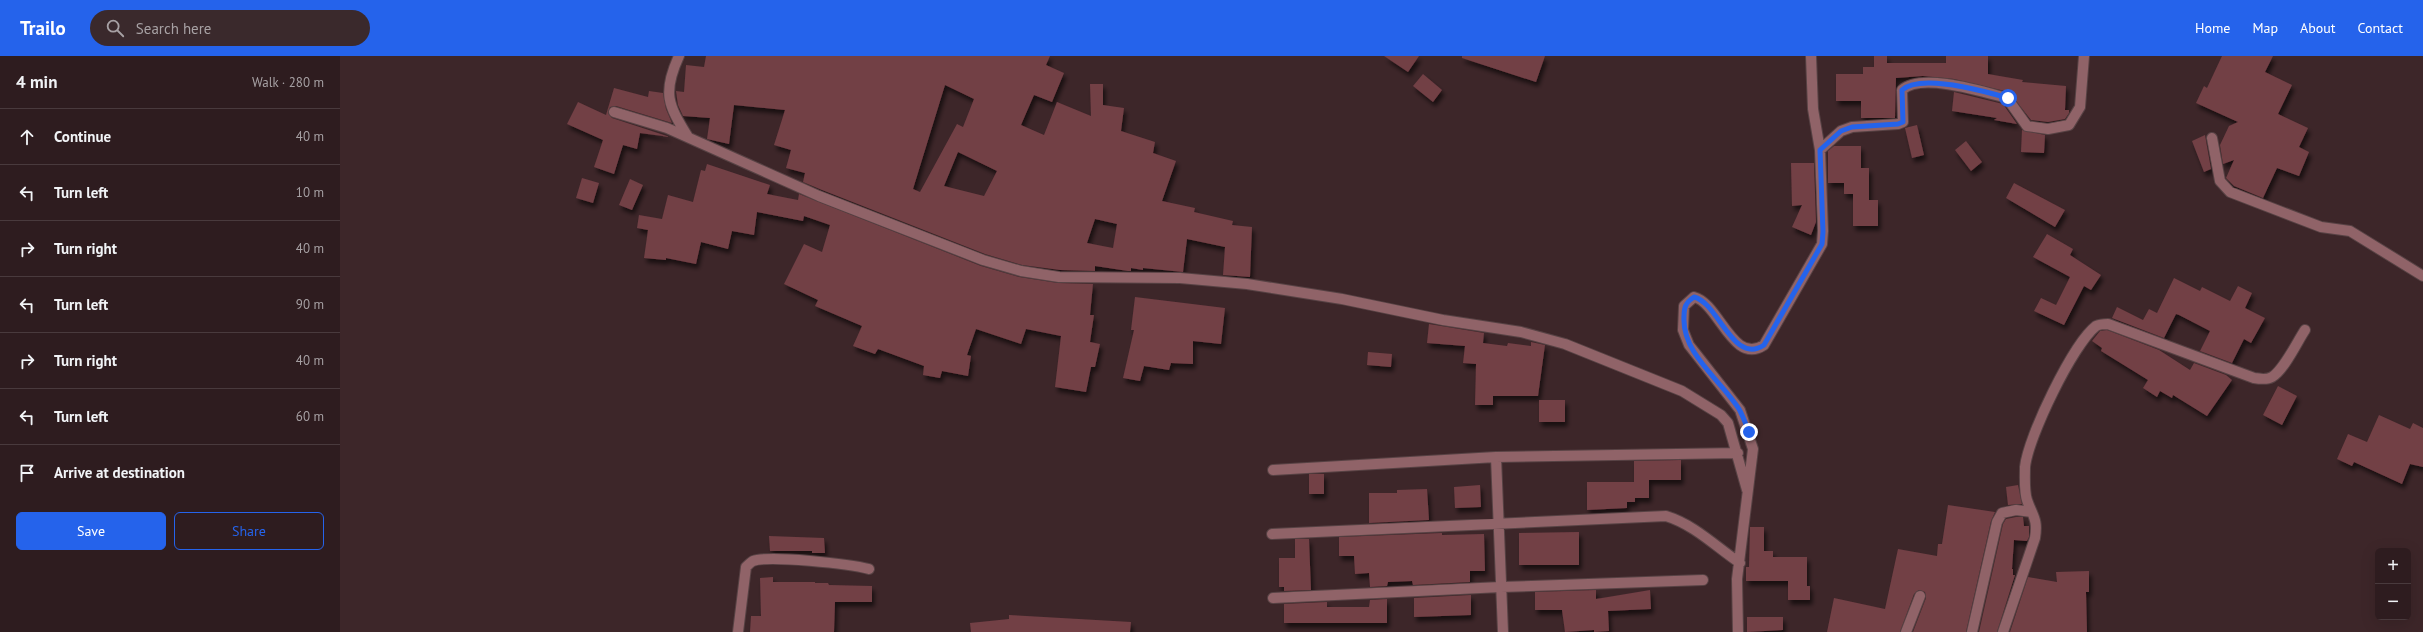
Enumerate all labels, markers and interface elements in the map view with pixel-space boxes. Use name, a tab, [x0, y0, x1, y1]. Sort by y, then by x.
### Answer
search box	[90, 10, 370, 46]
text: Trailo	[20, 16, 66, 40]
icon: search	[104, 17, 126, 39]
text: Search here	[136, 19, 211, 38]
text: Home	[2195, 19, 2230, 37]
text: Map	[2252, 19, 2278, 37]
text: About	[2300, 19, 2336, 37]
text: Contact	[2358, 19, 2403, 37]
text: 4 min	[16, 71, 57, 93]
text: Walk · 280 m	[252, 74, 324, 91]
route start	[1999, 89, 2017, 107]
icon: ahead	[16, 126, 38, 148]
text: Continue	[54, 127, 111, 146]
text: 40 m	[296, 128, 324, 145]
icon: left	[16, 182, 38, 204]
text: Turn left	[54, 183, 108, 202]
text: 10 m	[296, 184, 324, 201]
icon: right	[16, 238, 38, 260]
text: Turn right	[54, 239, 117, 258]
text: 40 m	[296, 240, 324, 257]
icon: left	[16, 294, 38, 316]
text: Turn left	[54, 295, 108, 314]
text: 90 m	[296, 296, 324, 313]
icon: right	[16, 350, 38, 372]
text: Turn right	[54, 351, 117, 370]
text: 40 m	[296, 352, 324, 369]
icon: left	[16, 406, 38, 428]
text: Turn left	[54, 407, 108, 426]
text: 60 m	[296, 408, 324, 425]
route end	[1740, 423, 1758, 441]
icon: arrive	[16, 462, 38, 484]
text: Arrive at destination	[54, 463, 185, 482]
button: Save	[16, 512, 166, 550]
button: Share	[174, 512, 324, 550]
map controls	[2375, 548, 2411, 620]
button: +	[2375, 548, 2411, 584]
button: −	[2375, 584, 2411, 620]

